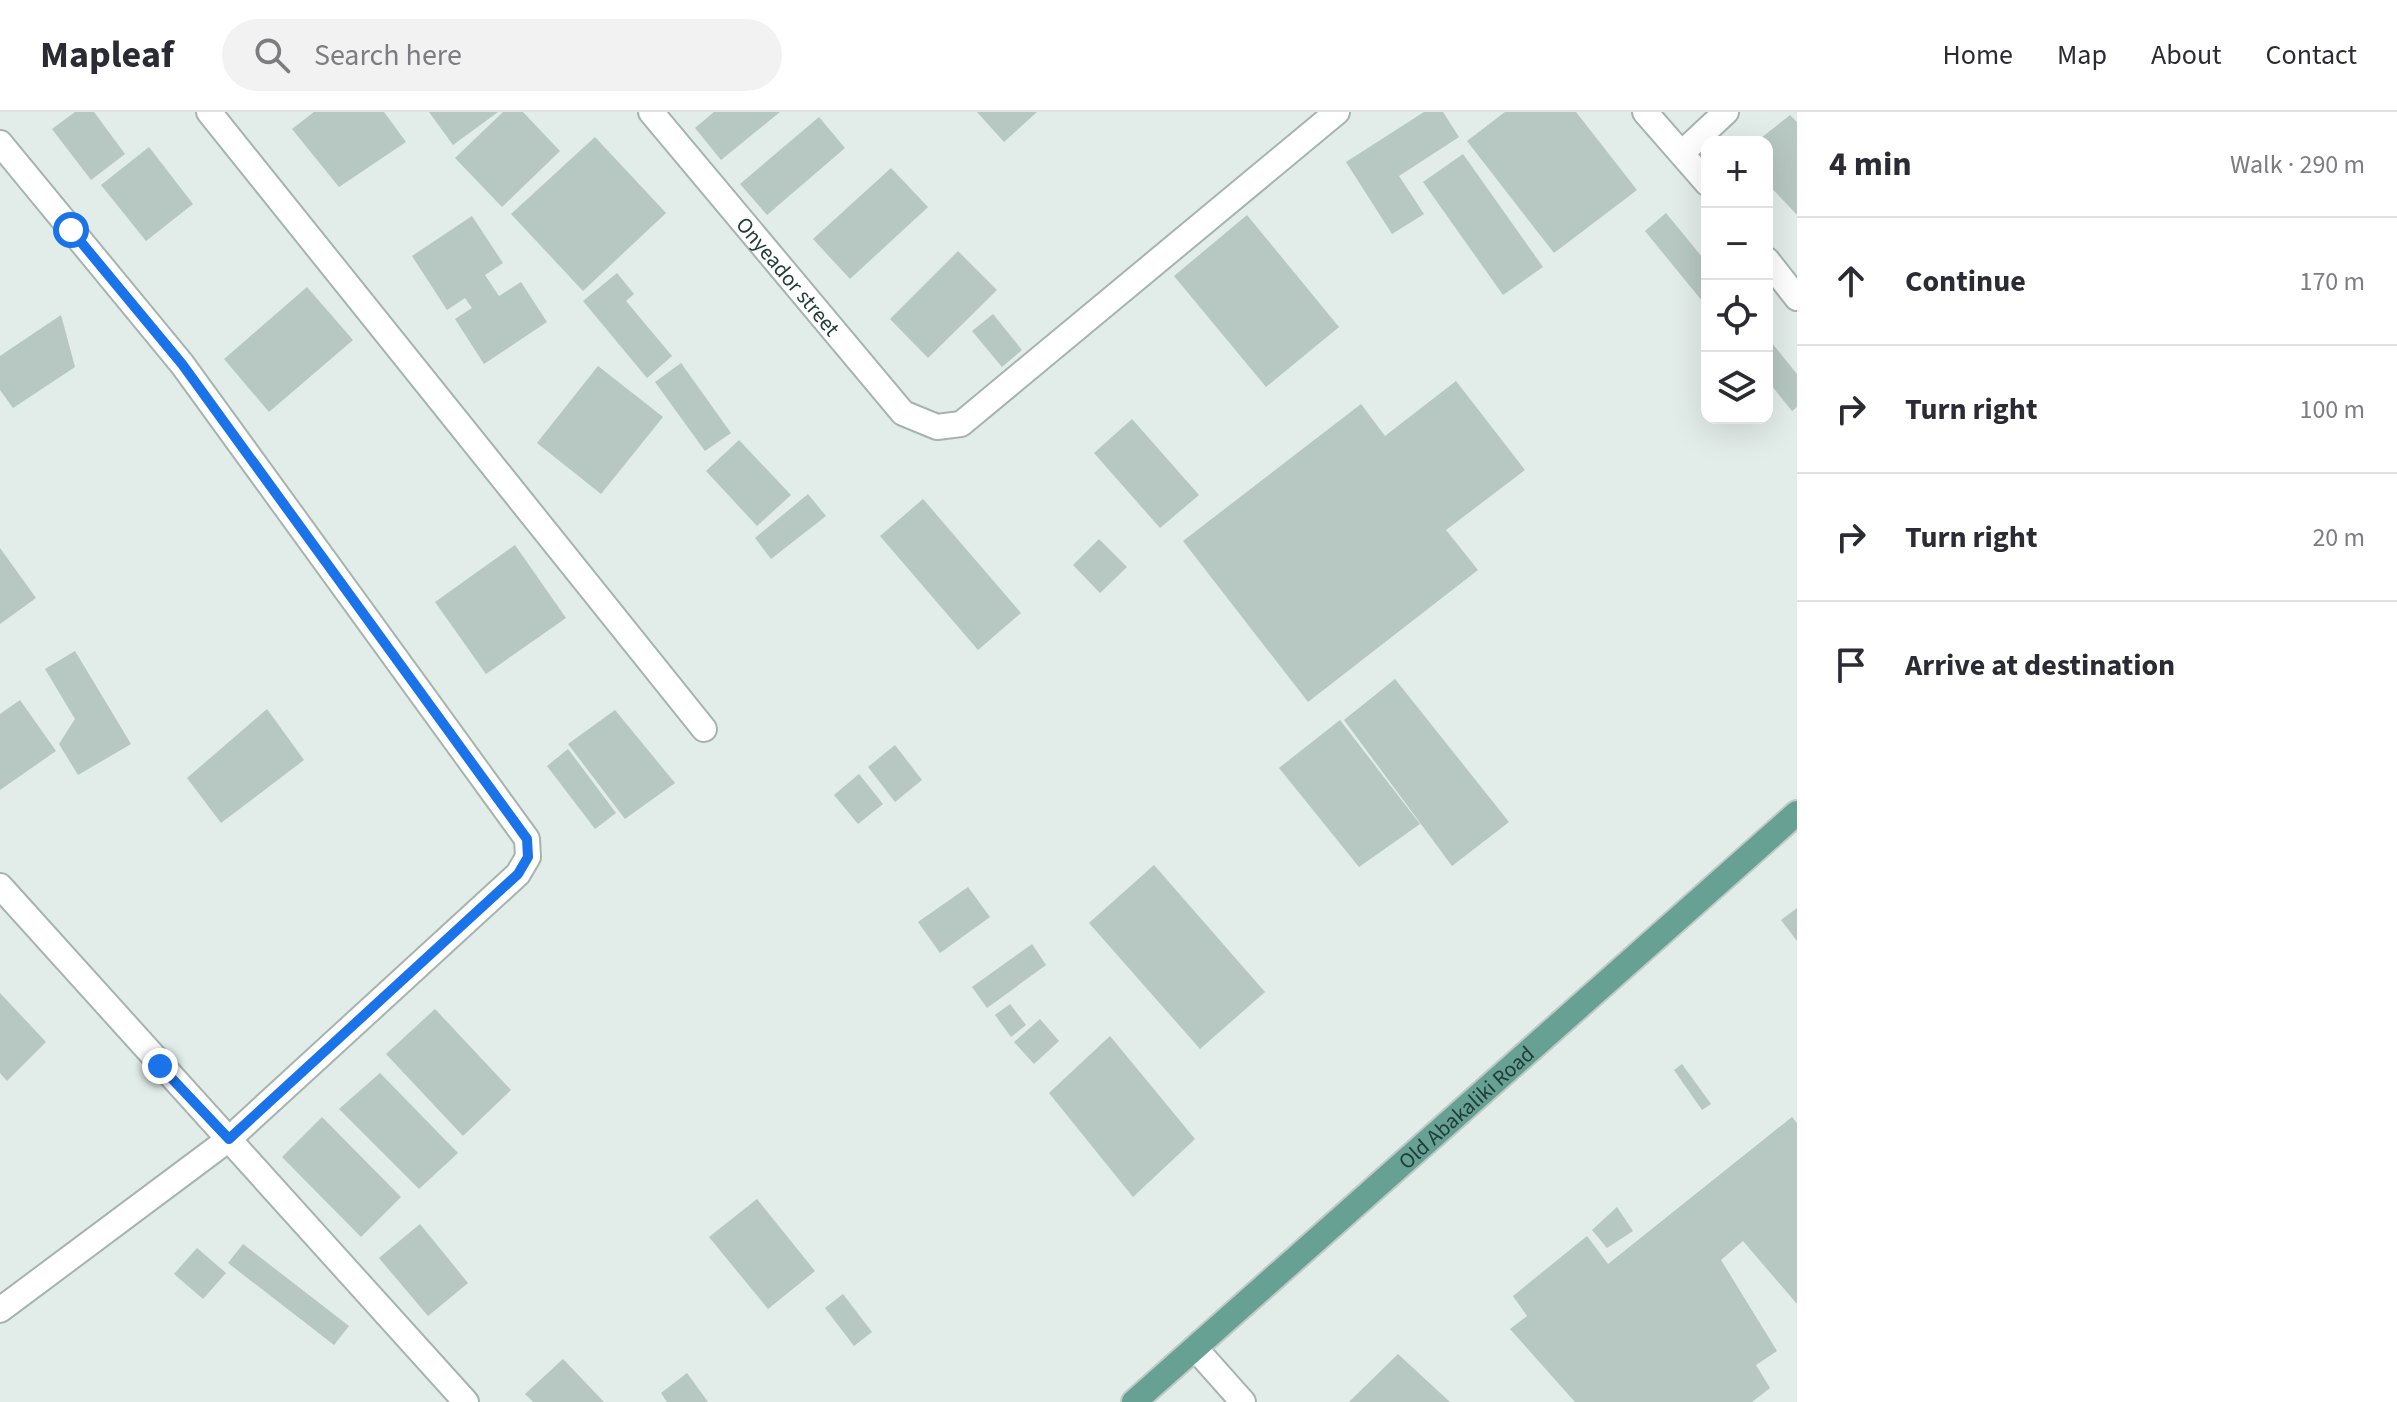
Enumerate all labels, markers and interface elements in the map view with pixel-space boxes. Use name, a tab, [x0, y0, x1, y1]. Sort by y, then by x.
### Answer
search box	[222, 19, 782, 91]
text: Mapleaf	[40, 28, 174, 82]
icon: search	[250, 33, 294, 77]
text: Search here	[314, 34, 462, 77]
text: Home	[1942, 35, 2013, 75]
text: Map	[2057, 35, 2107, 75]
text: About	[2151, 35, 2222, 75]
text: Contact	[2266, 35, 2357, 75]
map controls	[1701, 136, 1773, 424]
button: +	[1701, 136, 1773, 208]
text: 4 min	[1829, 140, 1912, 189]
text: Walk · 290 m	[2230, 146, 2365, 183]
button: −	[1701, 208, 1773, 280]
street label: Onyeador street	[728, 210, 848, 344]
route start	[53, 212, 89, 248]
icon: ahead	[1829, 259, 1873, 303]
text: Continue	[1905, 260, 2026, 303]
text: 170 m	[2299, 263, 2365, 300]
button: locate	[1701, 280, 1773, 352]
button: layers	[1701, 352, 1773, 424]
icon: right	[1829, 387, 1873, 431]
text: Turn right	[1905, 388, 2037, 431]
text: 100 m	[2299, 391, 2365, 428]
icon: right	[1829, 515, 1873, 559]
text: Turn right	[1905, 516, 2037, 559]
text: 20 m	[2312, 519, 2365, 556]
icon: arrive	[1829, 643, 1873, 687]
text: Arrive at destination	[1905, 644, 2175, 687]
street label: Old Abakaliki Road	[1391, 1039, 1542, 1177]
route end	[142, 1048, 178, 1084]

